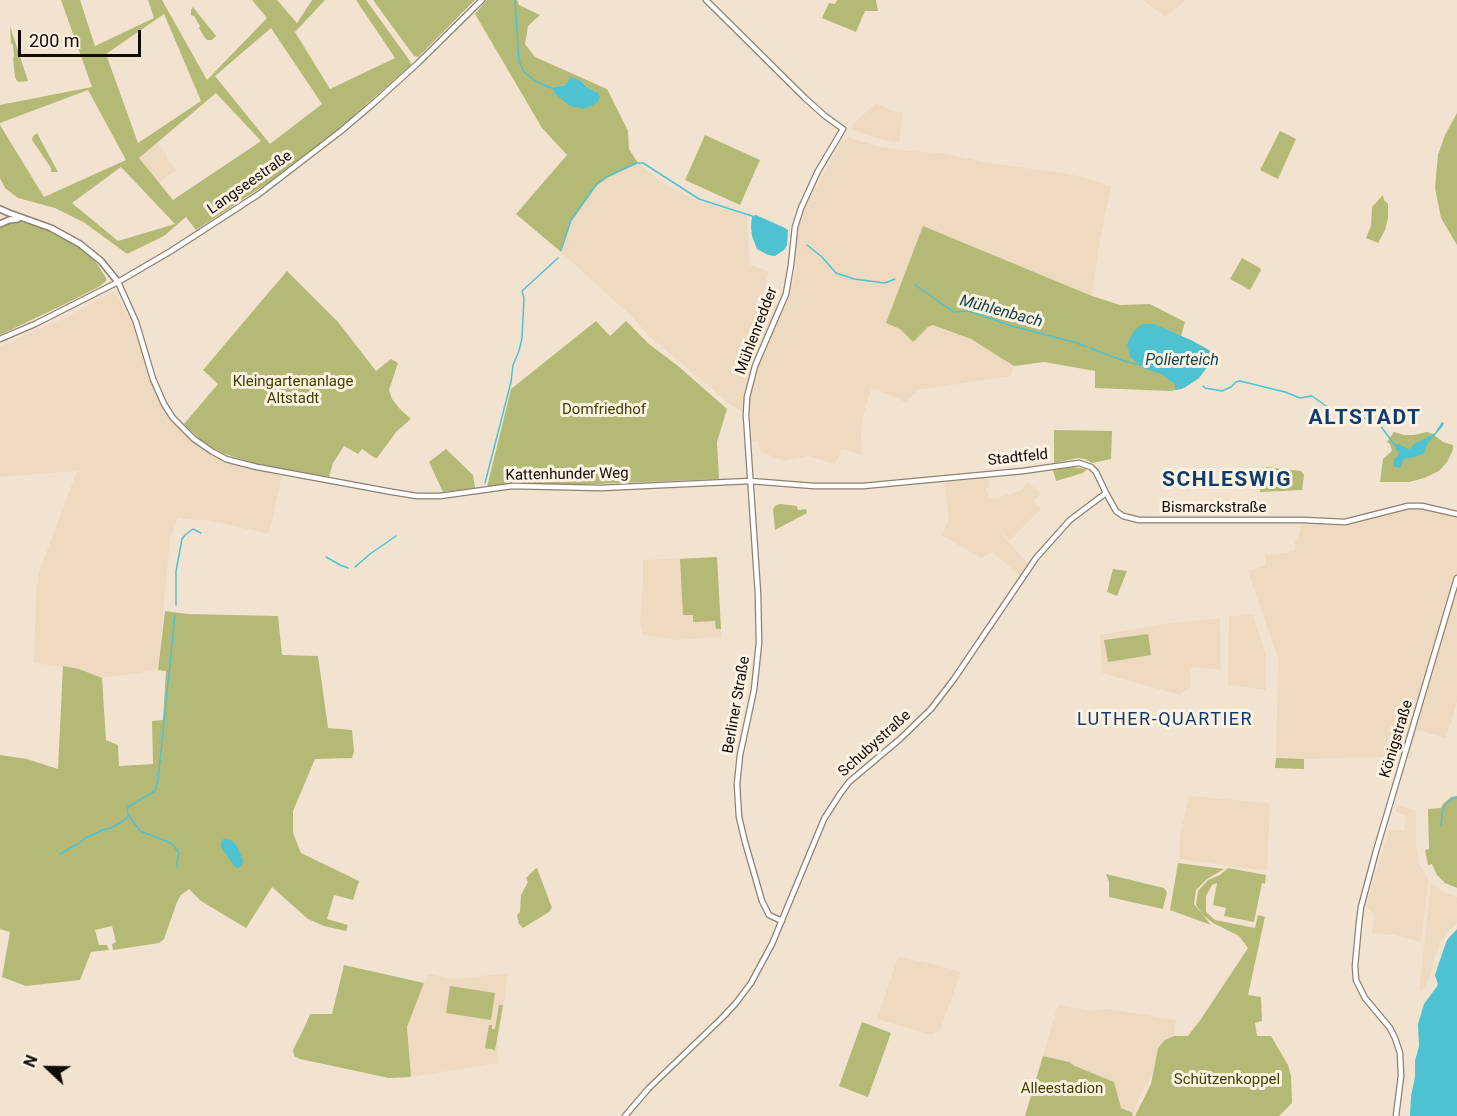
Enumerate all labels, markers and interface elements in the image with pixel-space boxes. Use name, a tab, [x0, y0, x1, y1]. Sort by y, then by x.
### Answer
scale bar	[21, 18, 144, 56]
text: 200 m	[29, 30, 80, 51]
street label: Langseestraße	[204, 147, 296, 219]
street label: Mühlenredder	[732, 285, 782, 377]
water label: Mühlenbach	[957, 292, 1045, 332]
water label: Polierteich	[1145, 351, 1219, 371]
park label: Kleingartenanlage Altstadt	[233, 373, 353, 408]
park label: Domfriedhof	[562, 401, 646, 419]
district label: ALTSTADT	[1309, 406, 1421, 432]
street label: Stadtfeld	[987, 446, 1049, 470]
street label: Kattenhunder Weg	[505, 465, 629, 485]
district label: SCHLESWIG	[1162, 468, 1292, 494]
street label: Bismarckstraße	[1162, 499, 1266, 517]
street label: Berliner Straße	[720, 655, 754, 755]
street label: Königstraße	[1377, 698, 1417, 780]
street label: Schubystraße	[835, 707, 915, 781]
district label: LUTHER-QUARTIER	[1077, 709, 1253, 731]
north arrow	[18, 1038, 78, 1098]
text: N	[20, 1052, 42, 1070]
park label: Schützenkoppel	[1174, 1071, 1280, 1089]
park label: Alleestadion	[1021, 1080, 1103, 1098]

